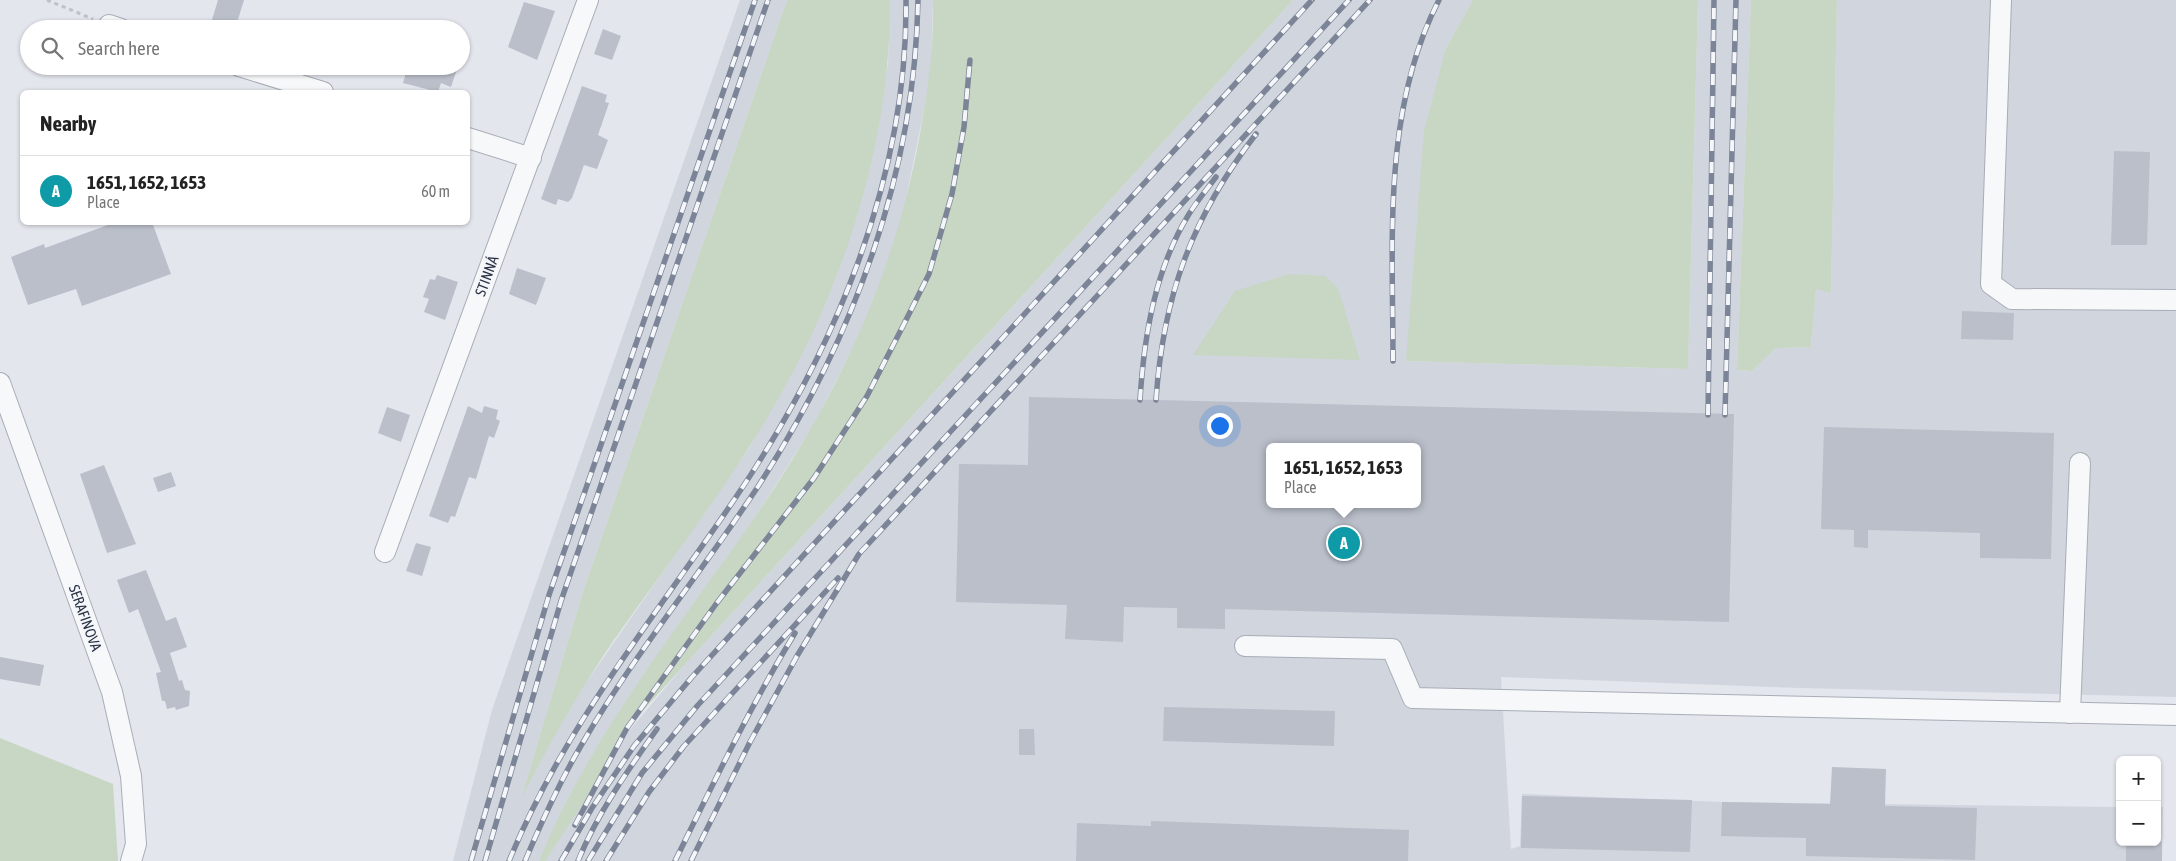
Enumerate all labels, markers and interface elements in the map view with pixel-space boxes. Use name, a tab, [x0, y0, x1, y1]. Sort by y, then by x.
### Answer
search box	[20, 20, 470, 75]
icon: search	[38, 34, 66, 62]
text: Search here	[78, 37, 160, 59]
text: Nearby	[40, 111, 96, 135]
text: 1651, 1652, 1653	[87, 171, 206, 193]
text: A	[52, 182, 60, 200]
text: 60 m	[421, 182, 450, 200]
text: Place	[87, 193, 120, 211]
street label: STINNÁ	[471, 253, 502, 298]
your location	[1207, 413, 1233, 439]
popup	[1266, 443, 1421, 508]
text: 1651, 1652, 1653	[1284, 456, 1403, 478]
text: Place	[1284, 478, 1317, 496]
pin: A	[1328, 524, 1360, 562]
street label: SERAFINOVA	[66, 582, 106, 654]
map controls	[2116, 756, 2161, 846]
button: +	[2116, 756, 2161, 801]
button: −	[2116, 801, 2161, 846]

